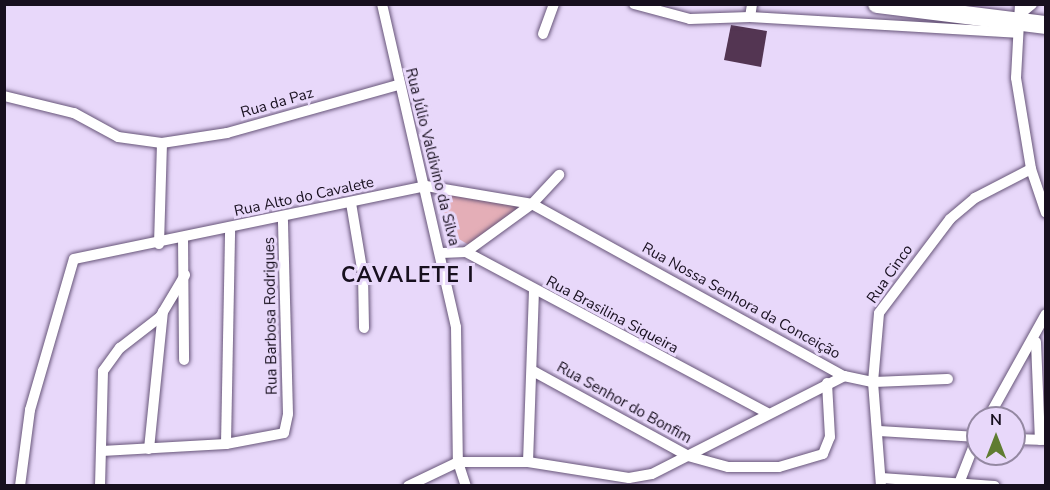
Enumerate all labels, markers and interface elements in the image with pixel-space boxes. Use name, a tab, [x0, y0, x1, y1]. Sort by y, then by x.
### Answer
street label: Rua Júlio Valdivino da Silva	[401, 66, 463, 248]
street label: Rua da Paz	[239, 84, 315, 122]
street label: Rua Alto do Cavalete	[232, 173, 376, 221]
street label: Rua Barbosa Rodrigues	[261, 237, 281, 395]
street label: Rua Nossa Senhora da Conceição	[639, 239, 843, 363]
street label: Rua Cinco	[863, 241, 917, 307]
district label: CAVALETE I	[341, 262, 475, 288]
street label: Rua Brasilina Siqueira	[543, 273, 681, 357]
street label: Rua Senhor do Bonfim	[554, 358, 694, 448]
north arrow	[966, 406, 1026, 466]
text: N	[990, 409, 1002, 431]

